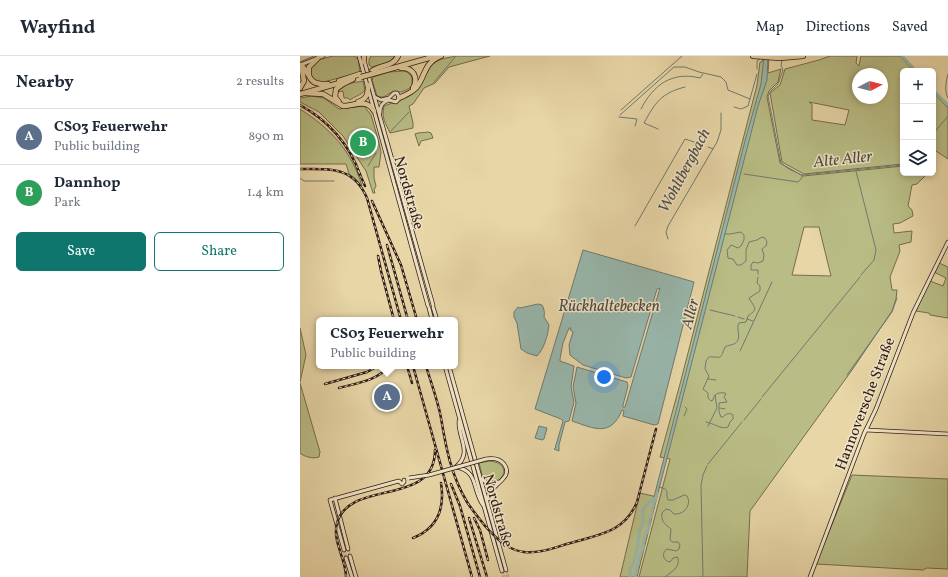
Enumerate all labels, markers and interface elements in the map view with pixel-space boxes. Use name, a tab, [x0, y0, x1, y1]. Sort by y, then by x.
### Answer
text: Wayfind	[20, 15, 95, 41]
text: Map	[756, 18, 784, 37]
text: Directions	[806, 18, 870, 37]
text: Saved	[892, 18, 928, 37]
north arrow	[852, 68, 888, 104]
map controls	[900, 68, 936, 176]
button: +	[900, 68, 936, 104]
text: Nearby	[16, 71, 74, 94]
text: 2 results	[236, 73, 284, 91]
button: −	[900, 104, 936, 140]
text: CS03 Feuerwehr	[54, 117, 168, 138]
water label: Wohltbergbach	[654, 125, 716, 217]
text: A	[24, 128, 34, 146]
text: 890 m	[248, 128, 284, 146]
pin: B	[350, 128, 376, 158]
text: Public building	[54, 138, 140, 156]
button: layers	[900, 140, 936, 176]
water label: Alte Aller	[811, 146, 875, 174]
street label: Nordstraße	[388, 154, 428, 232]
text: Dannhop	[54, 173, 120, 194]
text: B	[25, 184, 33, 202]
text: 1.4 km	[247, 184, 284, 202]
text: Park	[54, 194, 81, 212]
button: Save	[16, 232, 146, 271]
button: Share	[154, 232, 284, 271]
water label: Aller	[676, 295, 706, 333]
water label: Rückhaltebecken	[558, 296, 660, 318]
popup	[316, 317, 458, 369]
text: CS03 Feuerwehr	[330, 324, 444, 345]
street label: Hannoversche Straße	[831, 334, 901, 474]
text: Public building	[330, 345, 416, 363]
your location	[594, 367, 614, 387]
pin: A	[374, 382, 400, 412]
street label: Nordstraße	[477, 472, 517, 550]

